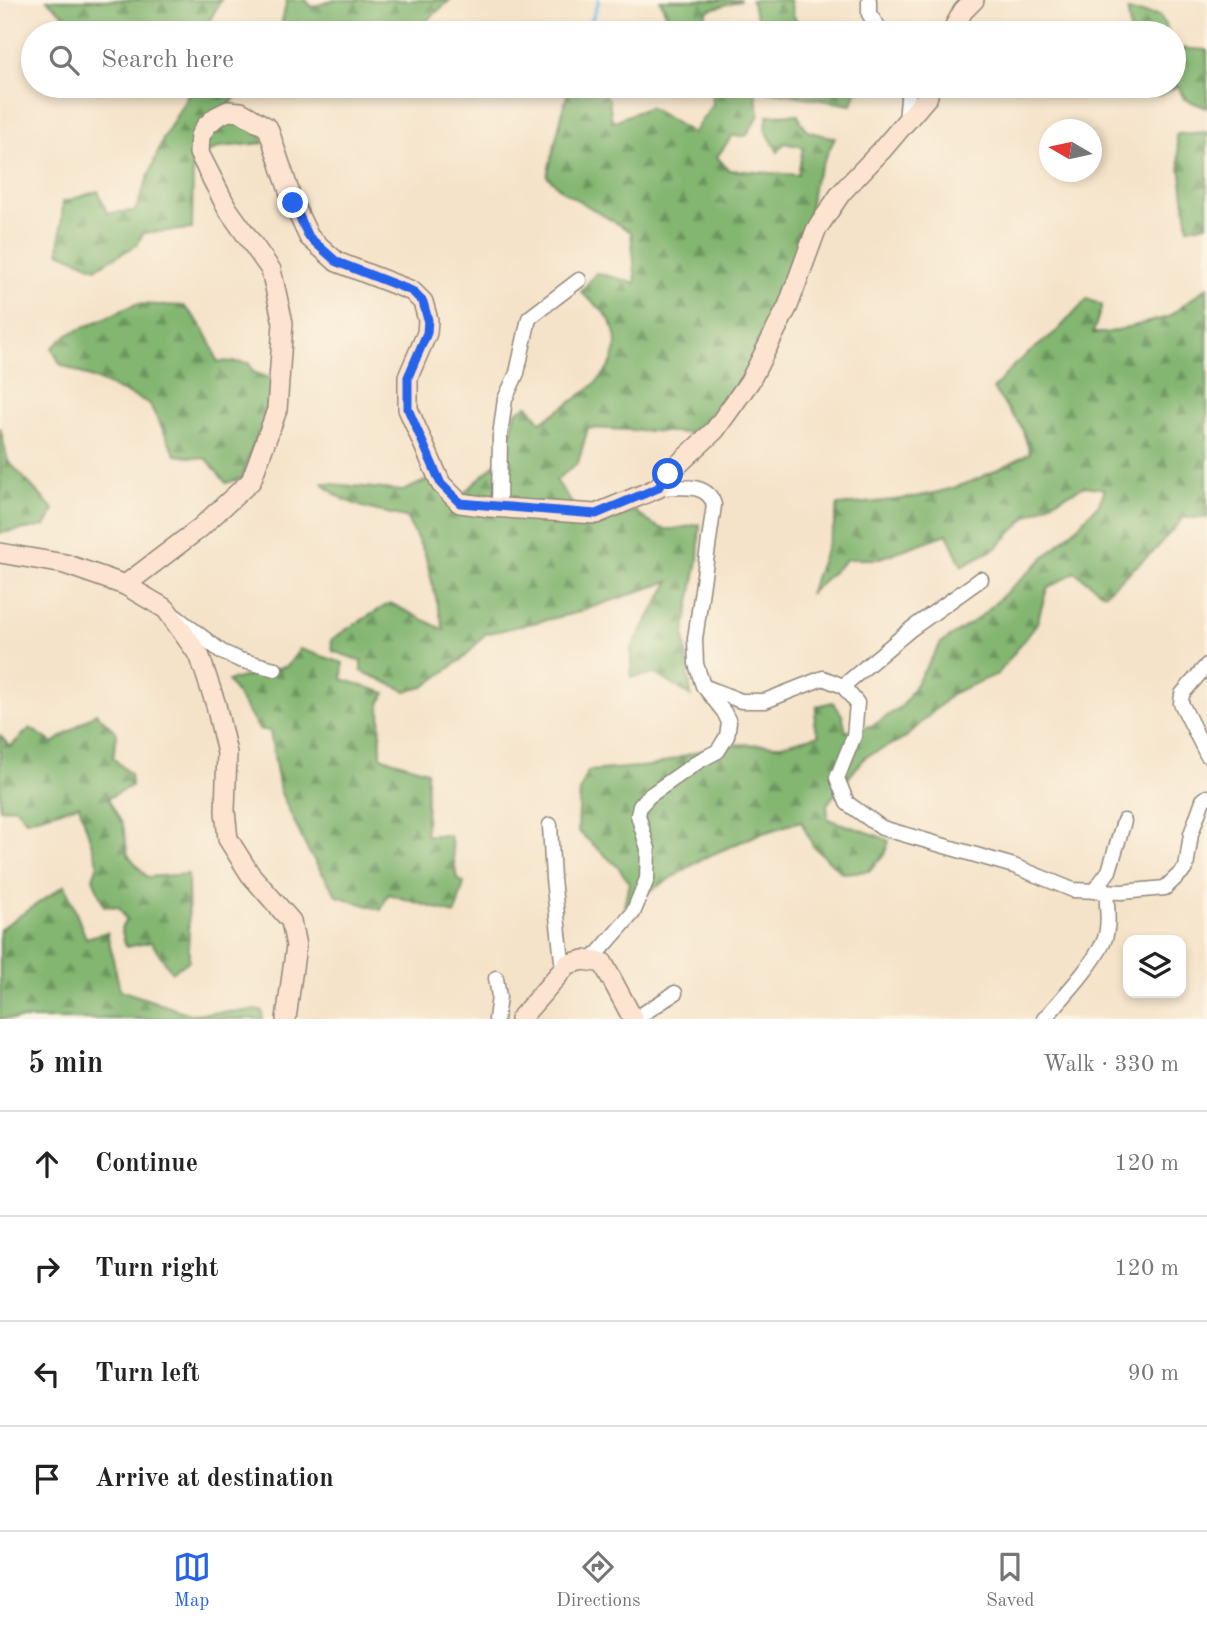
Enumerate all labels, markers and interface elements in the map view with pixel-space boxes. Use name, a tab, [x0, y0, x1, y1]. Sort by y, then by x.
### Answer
search box	[21, 21, 1186, 98]
icon: search	[45, 41, 83, 79]
text: Search here	[101, 47, 234, 73]
north arrow	[1039, 119, 1102, 182]
route end	[277, 187, 308, 218]
route start	[652, 458, 683, 489]
map controls	[1123, 935, 1186, 998]
button: layers	[1123, 935, 1186, 998]
text: 5 min	[28, 1049, 103, 1079]
text: Walk · 330 m	[1043, 1053, 1179, 1076]
icon: ahead	[28, 1145, 66, 1183]
text: Continue	[95, 1151, 198, 1177]
text: 120 m	[1114, 1152, 1179, 1175]
icon: right	[28, 1250, 66, 1288]
text: Turn right	[95, 1256, 218, 1282]
text: 120 m	[1114, 1257, 1179, 1280]
icon: left	[28, 1355, 66, 1393]
text: Turn left	[95, 1361, 200, 1387]
text: 90 m	[1128, 1362, 1179, 1385]
icon: arrive	[28, 1460, 66, 1498]
text: Arrive at destination	[95, 1466, 334, 1492]
tab: Map	[173, 1548, 211, 1613]
tab: Directions	[556, 1548, 641, 1613]
tab: Saved	[986, 1548, 1034, 1613]

